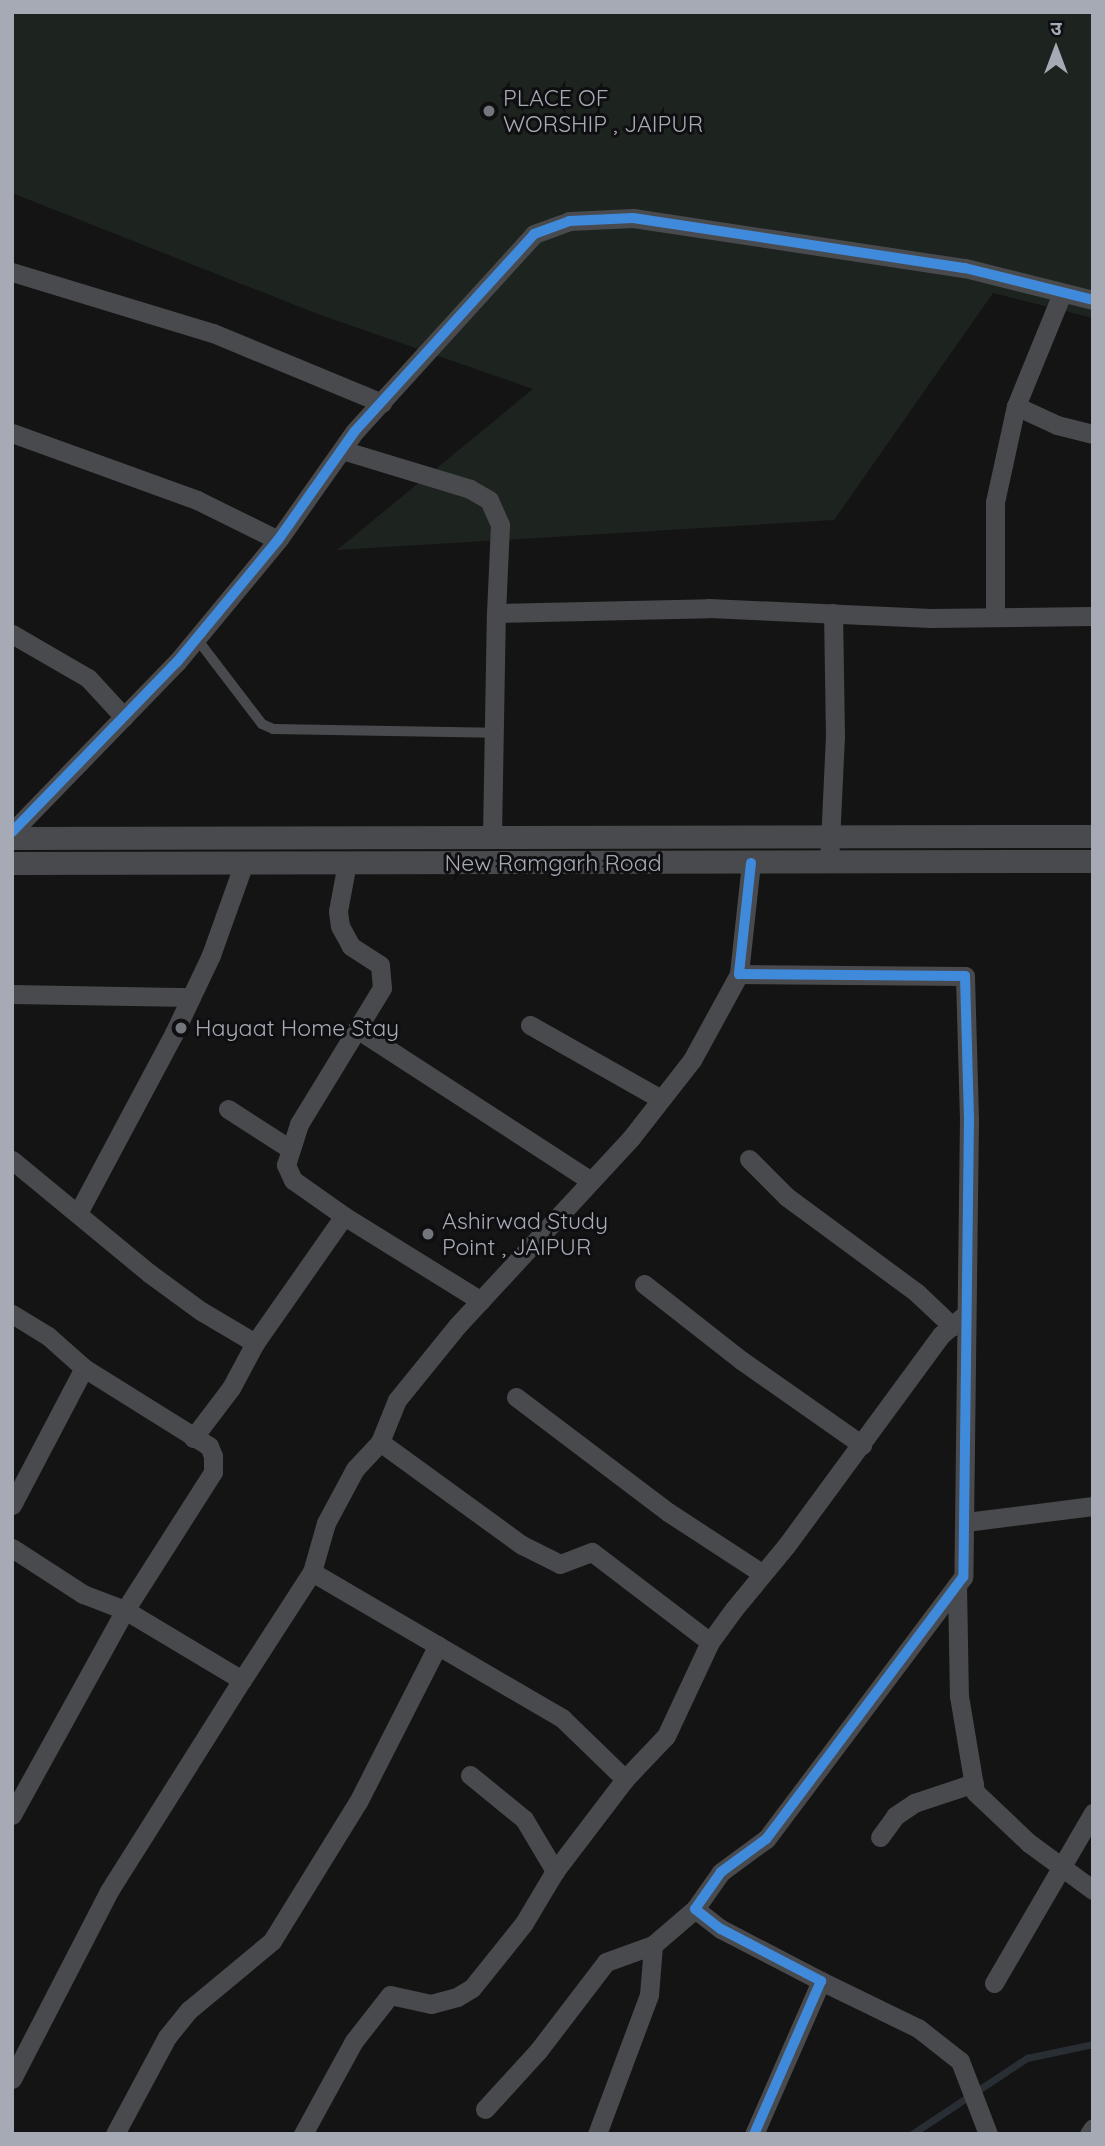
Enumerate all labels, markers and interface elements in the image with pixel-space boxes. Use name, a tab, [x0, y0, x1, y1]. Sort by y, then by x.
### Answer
north arrow	[1021, 14, 1091, 84]
text: उ	[1050, 16, 1062, 40]
place label: PLACE OF WORSHIP , JAIPUR	[503, 84, 703, 138]
marker: PLACE OF WORSHIP , JAIPUR	[481, 103, 497, 119]
street label: New Ramgarh Road	[444, 849, 662, 877]
place label: Hayaat Home Stay	[195, 1014, 399, 1042]
marker: Hayaat Home Stay	[173, 1020, 189, 1036]
place label: Ashirwad Study Point , JAIPUR	[442, 1207, 608, 1261]
marker: Ashirwad Study Point , JAIPUR	[420, 1226, 436, 1242]

